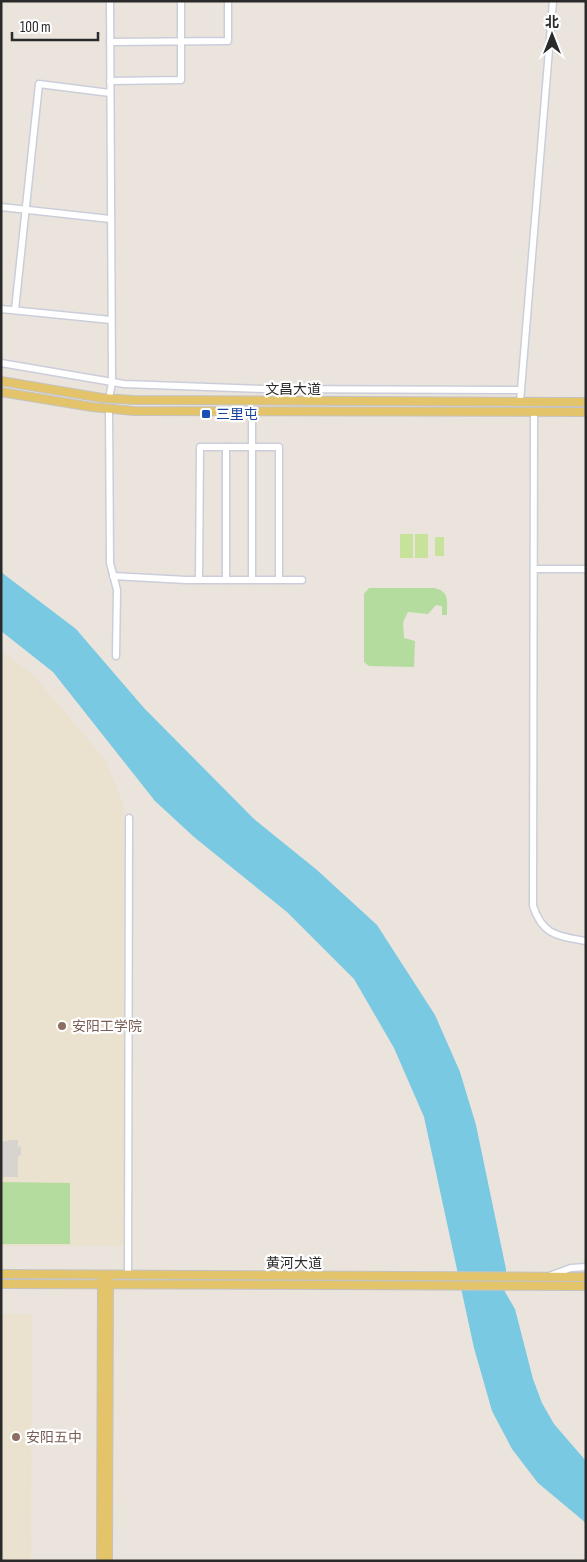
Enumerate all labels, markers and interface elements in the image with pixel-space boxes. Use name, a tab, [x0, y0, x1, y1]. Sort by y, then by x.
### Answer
scale bar	[12, 10, 99, 42]
north arrow	[527, 10, 577, 60]
text: 北	[545, 14, 559, 31]
text: 100 m	[20, 18, 51, 37]
street label: 文昌大道	[265, 381, 321, 398]
place label: 三里屯	[216, 406, 258, 423]
marker: 三里屯	[200, 408, 212, 420]
place label: 安阳工学院	[72, 1018, 142, 1035]
marker: 安阳工学院	[56, 1020, 68, 1032]
street label: 黄河大道	[266, 1255, 322, 1272]
place label: 安阳五中	[26, 1429, 82, 1446]
marker: 安阳五中	[10, 1431, 22, 1443]

